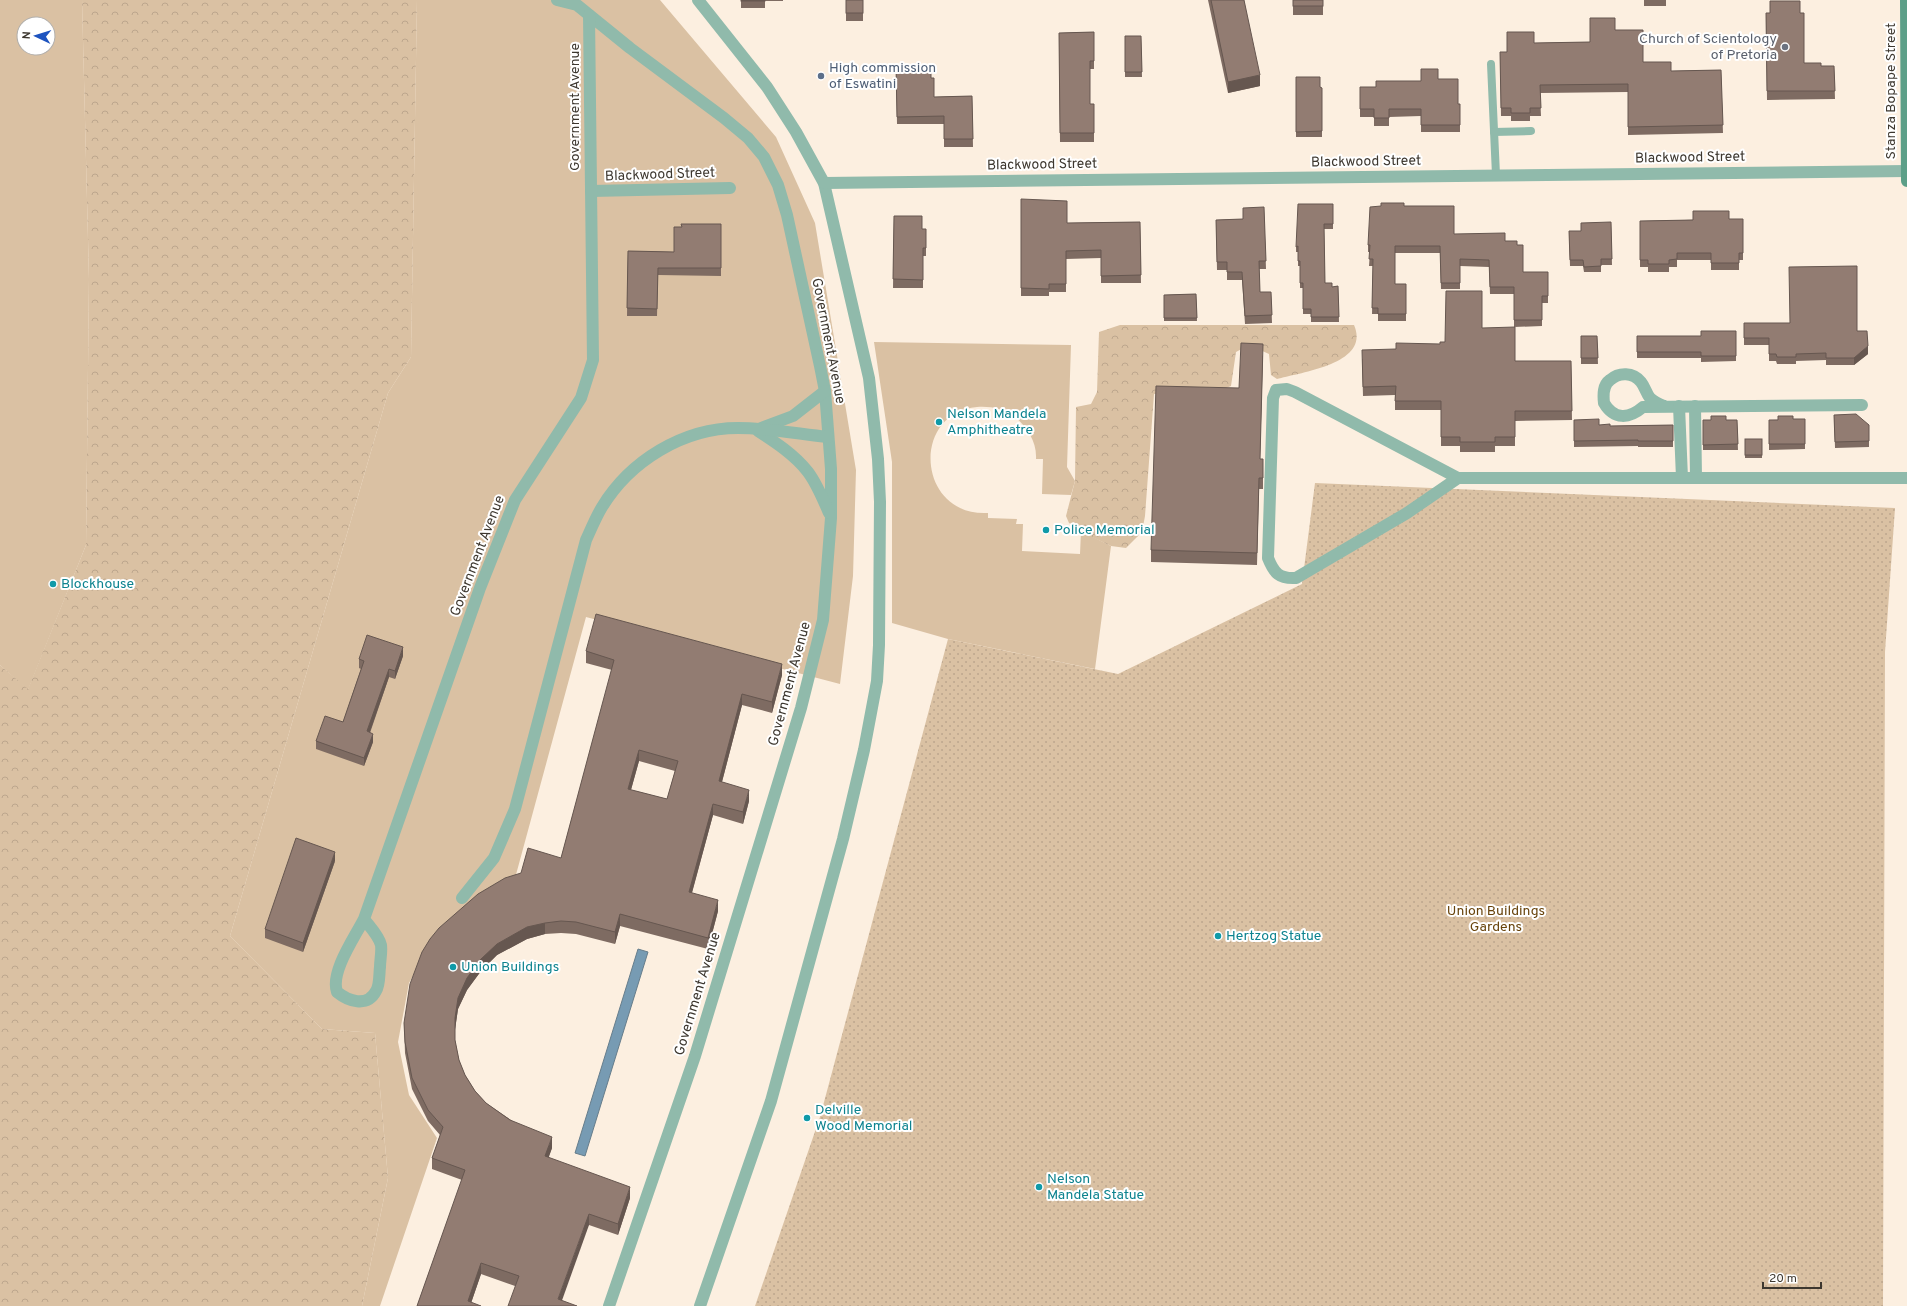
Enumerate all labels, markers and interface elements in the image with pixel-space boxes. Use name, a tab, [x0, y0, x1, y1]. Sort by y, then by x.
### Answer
north arrow	[16, 16, 56, 56]
street label: Stanza Bopape Street	[1883, 23, 1900, 159]
text: N	[20, 31, 34, 40]
place label: Church of Scientology of Pretoria	[1639, 31, 1777, 64]
marker: Church of Scientology of Pretoria	[1780, 42, 1790, 52]
street label: Government Avenue	[567, 43, 584, 171]
place label: High commission of Eswatini	[829, 60, 936, 93]
marker: High commission of Eswatini	[816, 71, 826, 81]
street label: Blackwood Street	[1635, 149, 1745, 167]
street label: Blackwood Street	[1311, 153, 1421, 171]
street label: Blackwood Street	[987, 156, 1097, 174]
street label: Blackwood Street	[605, 165, 715, 185]
street label: Government Avenue	[807, 277, 849, 405]
place label: Nelson Mandela Amphitheatre	[947, 406, 1046, 439]
marker: Nelson Mandela Amphitheatre	[934, 417, 944, 427]
street label: Government Avenue	[447, 493, 509, 619]
place label: Police Memorial	[1054, 522, 1155, 539]
marker: Police Memorial	[1041, 525, 1051, 535]
place label: Blockhouse	[61, 576, 134, 593]
marker: Blockhouse	[48, 579, 58, 589]
street label: Government Avenue	[765, 620, 815, 748]
park label: Union Buildings Gardens	[1447, 903, 1545, 936]
place label: Hertzog Statue	[1226, 928, 1321, 945]
street label: Government Avenue	[671, 930, 725, 1058]
marker: Hertzog Statue	[1213, 931, 1223, 941]
place label: Union Buildings	[461, 959, 559, 976]
marker: Union Buildings	[448, 962, 458, 972]
place label: Delville Wood Memorial	[815, 1102, 912, 1135]
marker: Delville Wood Memorial	[802, 1113, 812, 1123]
place label: Nelson Mandela Statue	[1047, 1171, 1144, 1204]
marker: Nelson Mandela Statue	[1034, 1182, 1044, 1192]
scale bar	[1763, 1264, 1821, 1290]
text: 20 m	[1769, 1271, 1797, 1287]

